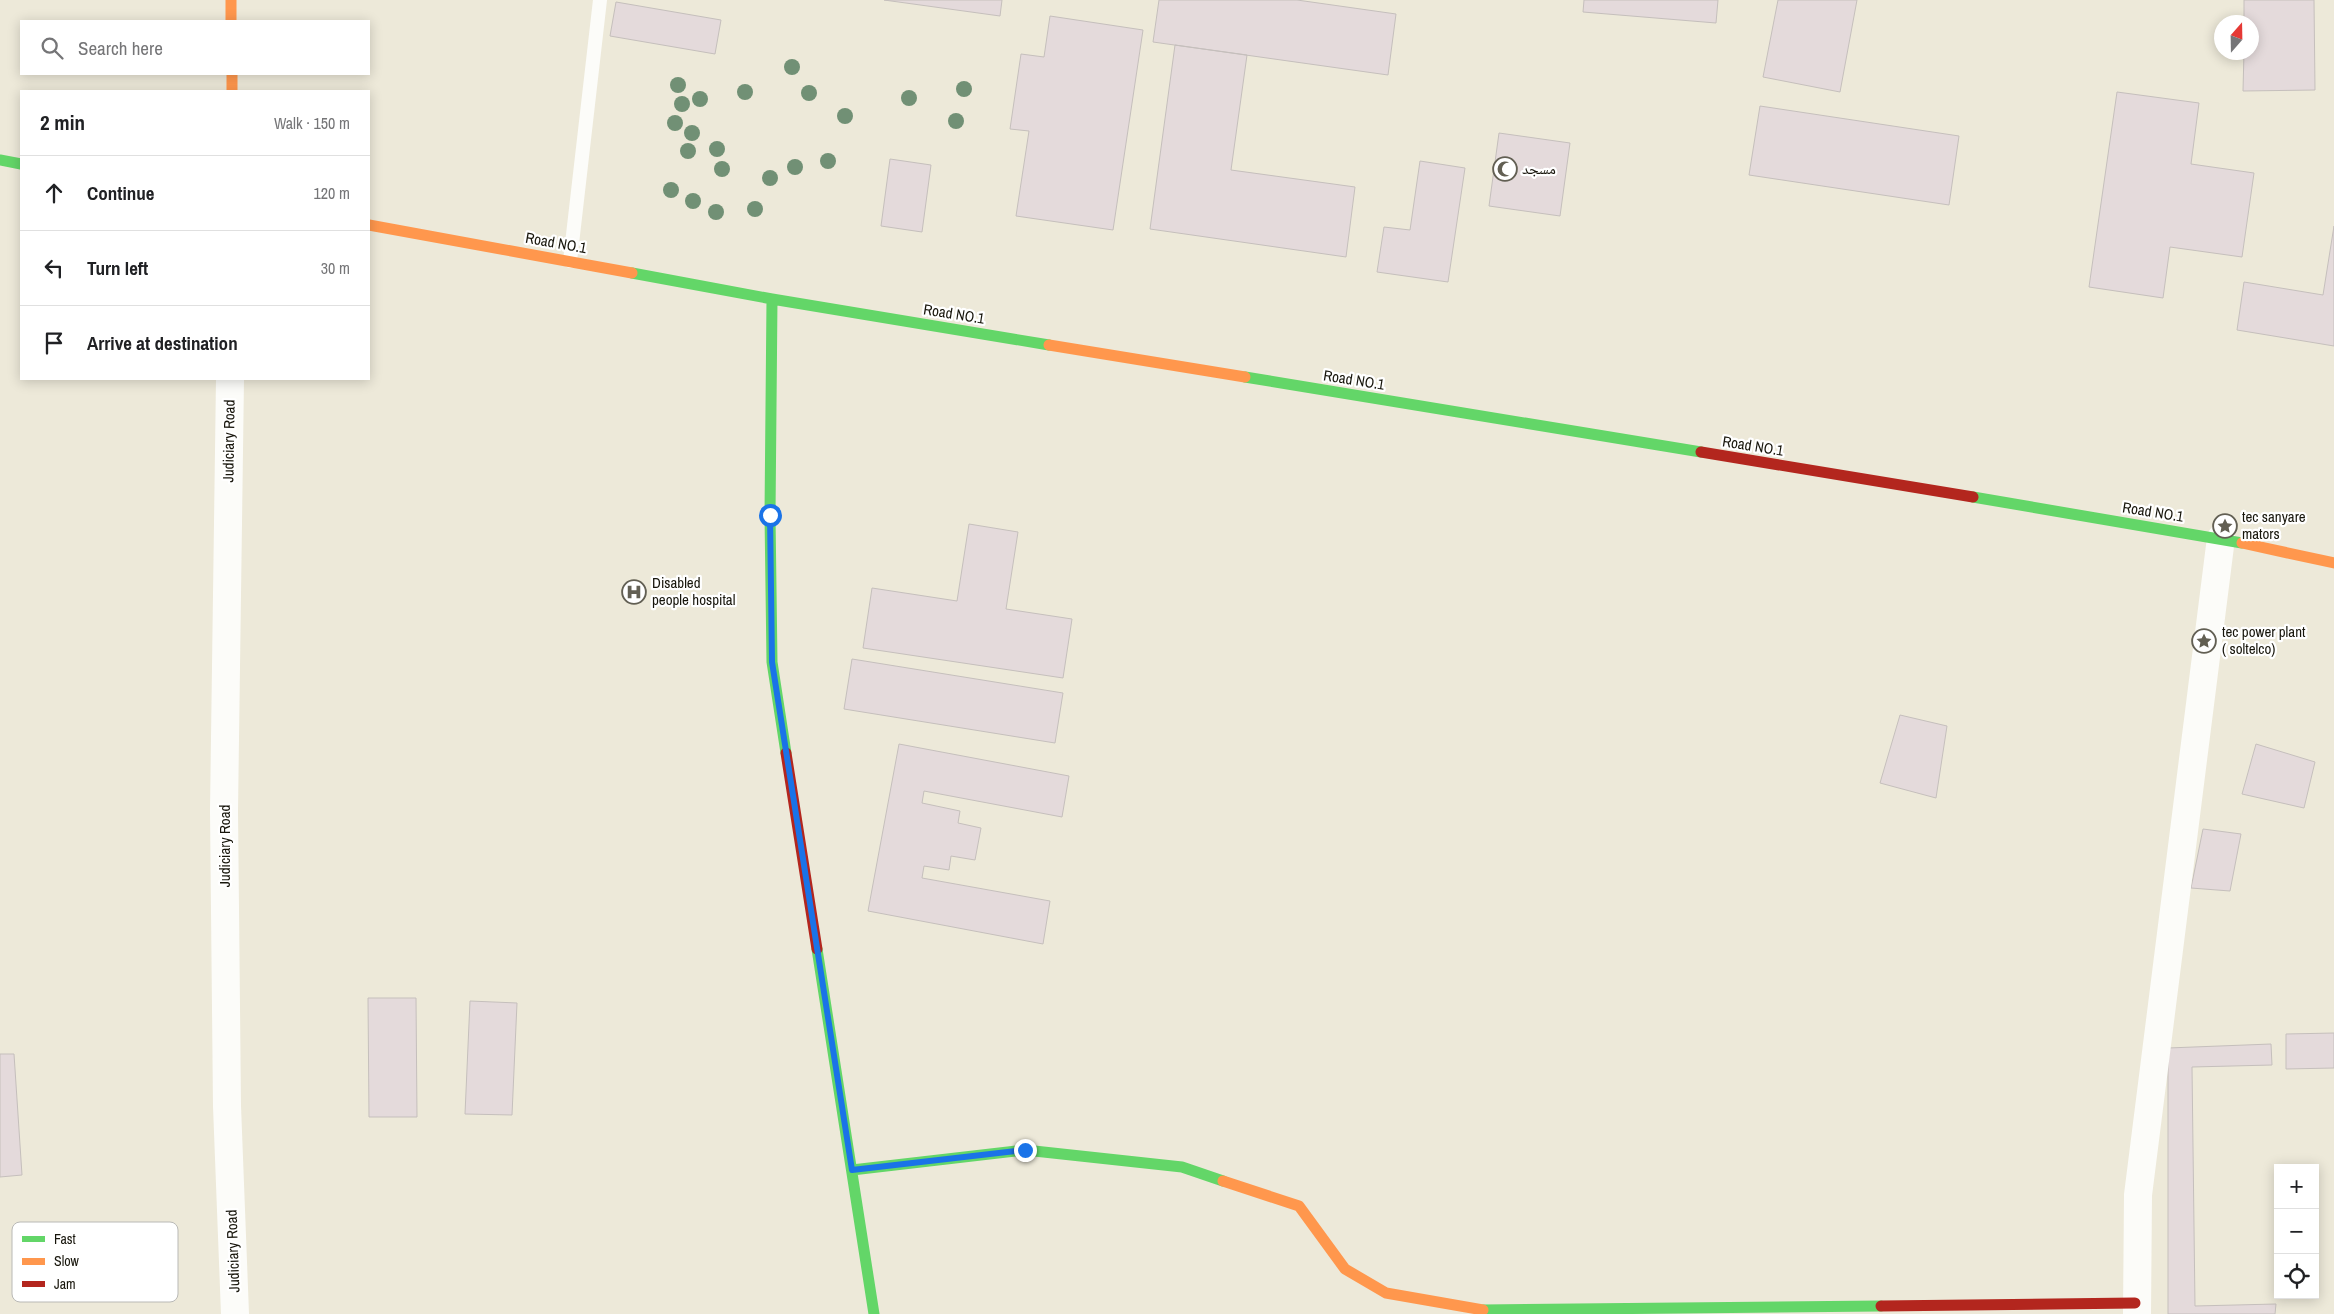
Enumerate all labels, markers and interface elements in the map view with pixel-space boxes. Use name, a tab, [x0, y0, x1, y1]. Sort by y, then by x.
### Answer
north arrow	[2214, 15, 2259, 60]
search box	[20, 20, 370, 75]
icon: search	[38, 34, 66, 62]
text: Search here	[78, 35, 163, 61]
text: 2 min	[40, 108, 85, 137]
text: Walk · 150 m	[274, 112, 350, 134]
mosque icon: مسجد	[1492, 156, 1518, 182]
place label: مسجد	[1522, 158, 1556, 179]
icon: ahead	[40, 179, 68, 207]
text: Continue	[87, 180, 155, 206]
text: 120 m	[314, 182, 350, 204]
street label: Road NO.1	[524, 227, 588, 258]
icon: left	[40, 254, 68, 282]
text: Turn left	[87, 255, 148, 281]
text: 30 m	[321, 257, 350, 279]
street label: Road NO.1	[922, 298, 986, 329]
icon: arrive	[40, 329, 68, 357]
text: Arrive at destination	[87, 330, 238, 356]
street label: Road NO.1	[1322, 364, 1386, 395]
street label: Judiciary Road	[217, 399, 240, 483]
street label: Road NO.1	[1721, 430, 1785, 461]
street label: Road NO.1	[2121, 496, 2185, 527]
route start	[759, 504, 782, 527]
place label: tec sanyare mators	[2242, 506, 2306, 544]
place icon: tec sanyare mators	[2212, 513, 2238, 539]
place label: Disabled people hospital	[652, 572, 735, 610]
hospital icon: Disabled people hospital	[621, 579, 647, 605]
place label: tec power plant ( soltelco)	[2222, 621, 2306, 659]
place icon: tec power plant ( soltelco)	[2191, 628, 2217, 654]
street label: Judiciary Road	[214, 805, 235, 887]
route end	[1014, 1139, 1037, 1162]
map controls	[2274, 1164, 2319, 1299]
button: +	[2274, 1164, 2319, 1209]
street label: Judiciary Road	[221, 1209, 244, 1293]
button: −	[2274, 1209, 2319, 1254]
legend	[12, 1222, 178, 1302]
text: Fast	[54, 1230, 76, 1248]
text: Slow	[54, 1252, 80, 1270]
button: locate	[2274, 1254, 2319, 1299]
text: Jam	[54, 1275, 76, 1293]

